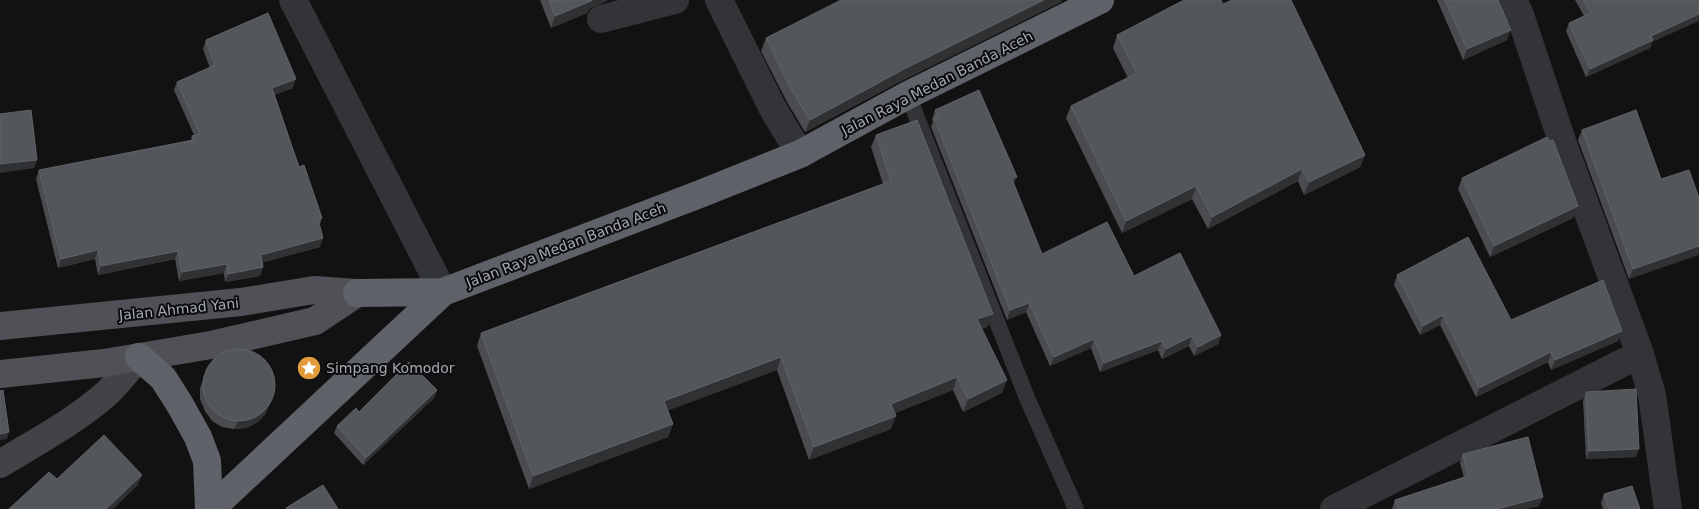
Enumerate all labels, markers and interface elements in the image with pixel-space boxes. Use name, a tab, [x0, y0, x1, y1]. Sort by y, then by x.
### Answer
street label: Jalan Raya Medan Banda Aceh	[838, 28, 1035, 139]
street label: Jalan Raya Medan Banda Aceh	[463, 199, 668, 291]
street label: Jalan Ahmad Yani	[117, 295, 240, 323]
place icon: Simpang Komodor	[296, 355, 322, 381]
place label: Simpang Komodor	[326, 360, 455, 376]

